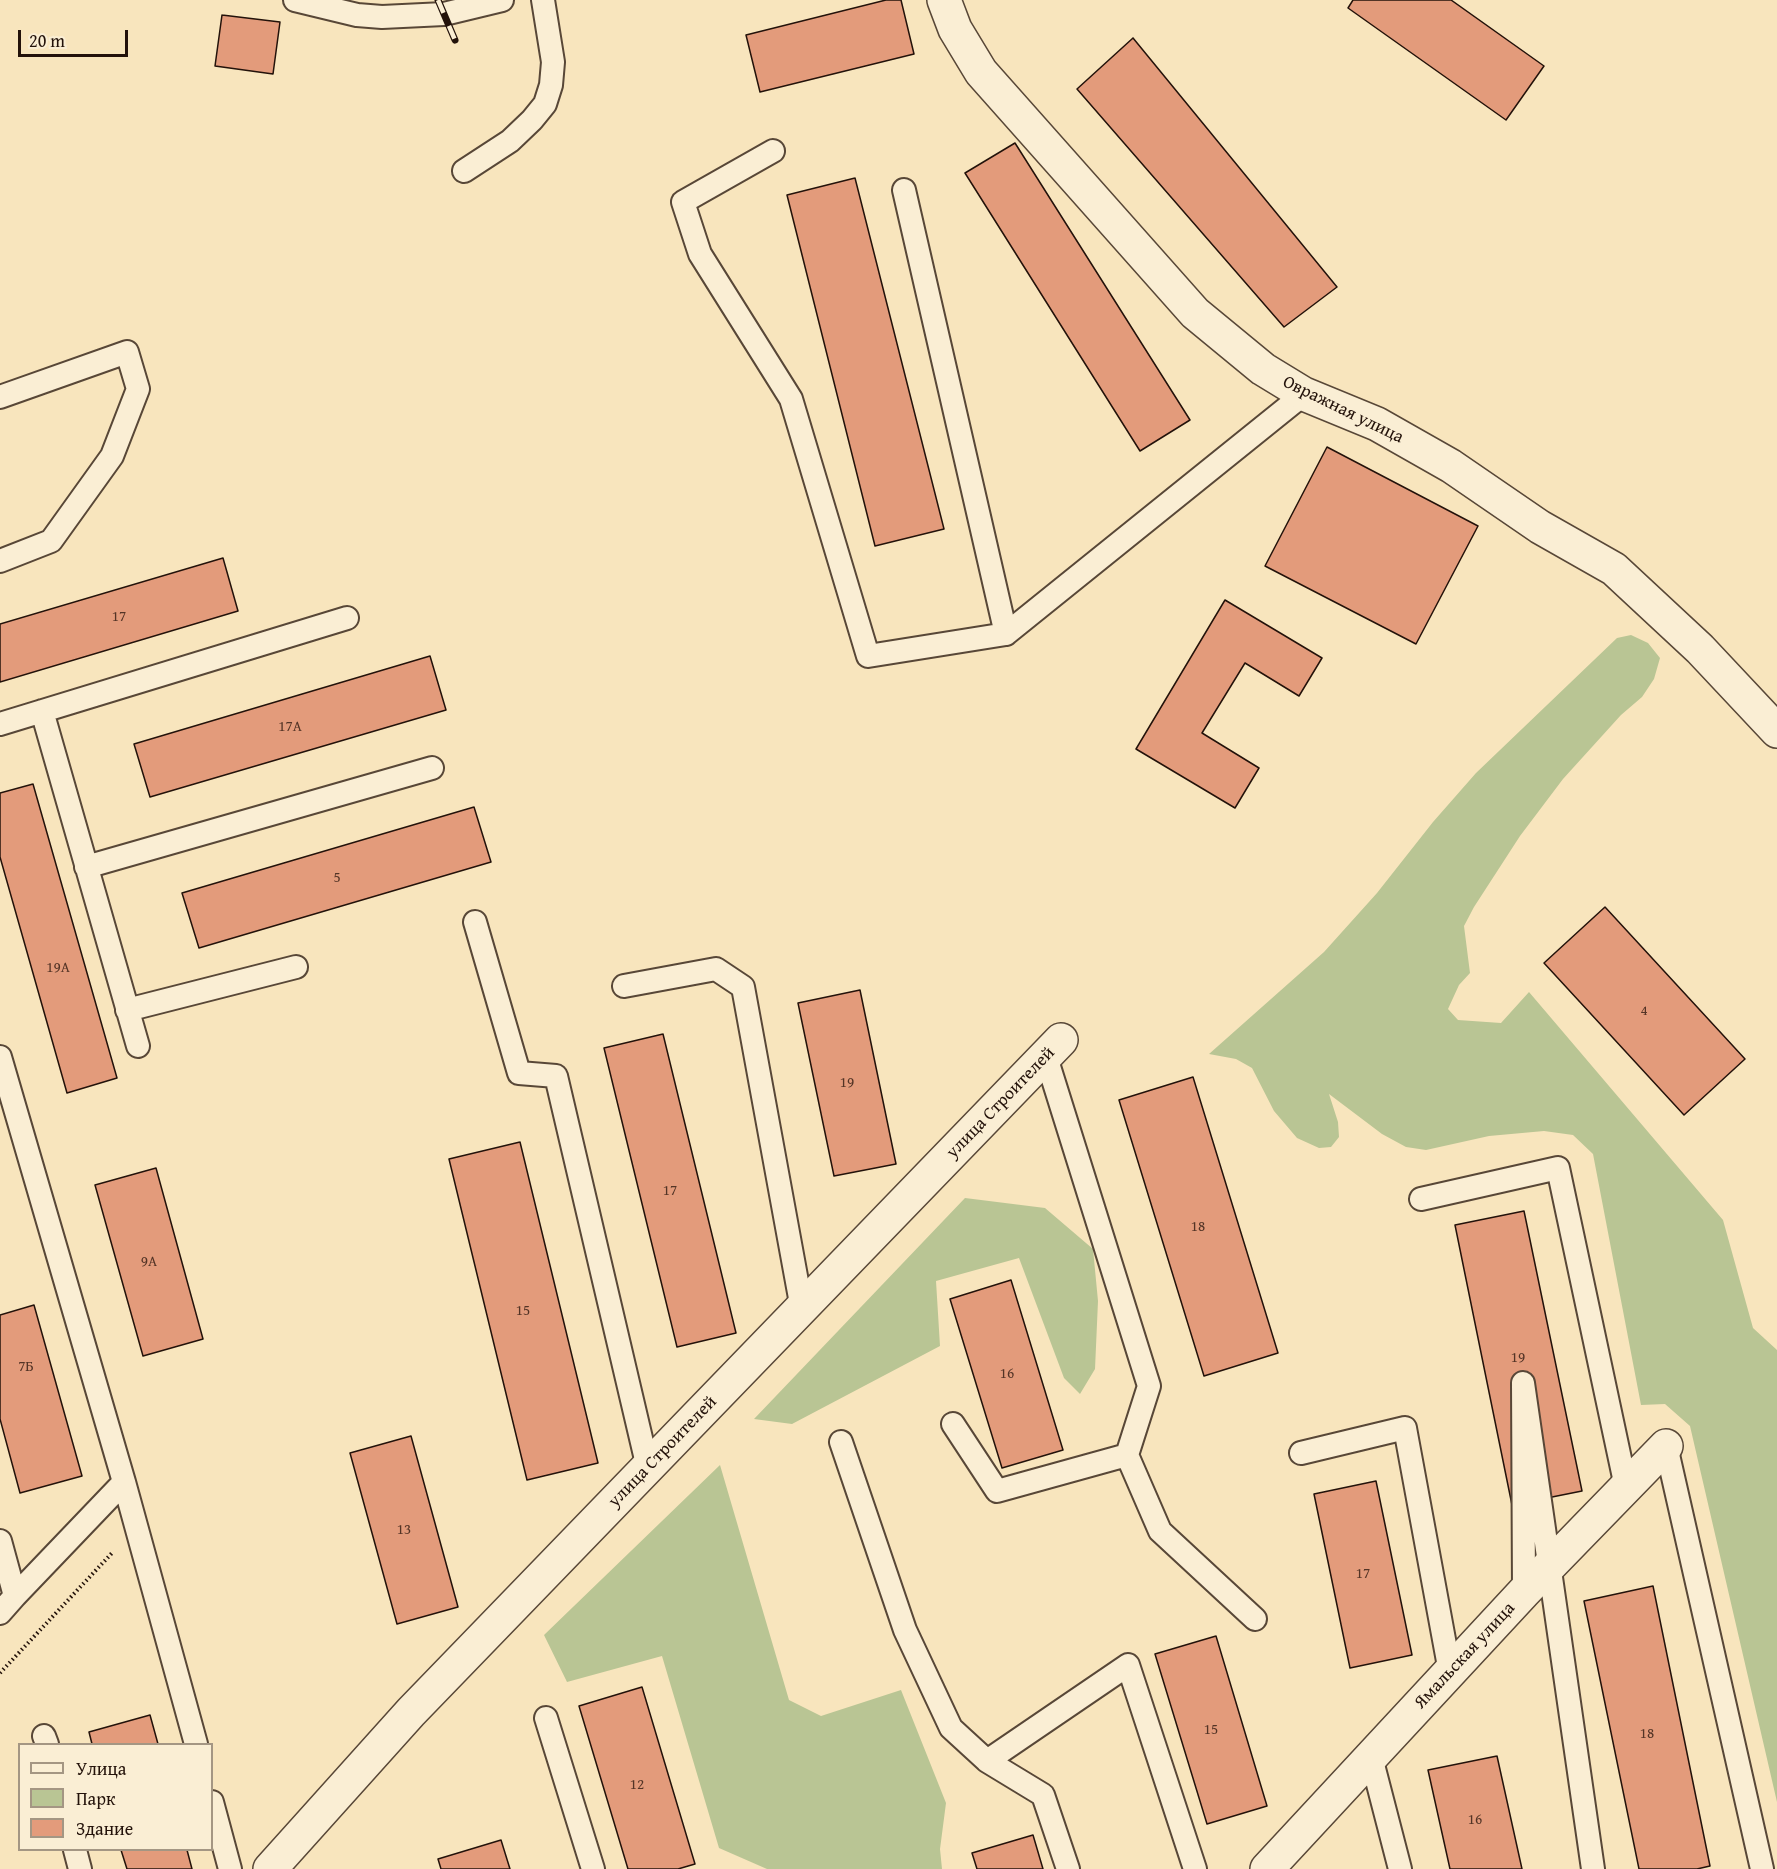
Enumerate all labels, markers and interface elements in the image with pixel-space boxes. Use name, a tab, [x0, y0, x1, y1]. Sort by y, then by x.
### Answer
scale bar	[21, 18, 130, 56]
text: 20 m	[29, 27, 65, 54]
street label: Овражная улица	[1279, 371, 1407, 449]
house number: 17	[112, 608, 126, 626]
house number: 17А	[278, 718, 302, 736]
house number: 5	[333, 869, 341, 887]
house number: 19А	[46, 959, 70, 977]
house number: 4	[1640, 1002, 1648, 1020]
street label: улица Строителей	[942, 1043, 1060, 1163]
house number: 19	[840, 1074, 854, 1092]
house number: 17	[663, 1182, 677, 1200]
house number: 18	[1191, 1218, 1205, 1236]
house number: 9А	[141, 1253, 157, 1271]
house number: 15	[516, 1302, 530, 1320]
house number: 19	[1511, 1349, 1525, 1367]
house number: 7Б	[18, 1358, 34, 1376]
house number: 16	[1000, 1365, 1014, 1383]
street label: улица Строителей	[604, 1392, 722, 1512]
house number: 13	[397, 1521, 411, 1539]
house number: 17	[1356, 1565, 1370, 1583]
street label: Ямальская улица	[1410, 1598, 1520, 1714]
house number: 15	[1204, 1721, 1218, 1739]
house number: 18	[1640, 1725, 1654, 1743]
legend	[18, 1743, 213, 1851]
text: Улица	[76, 1755, 126, 1782]
house number: 12	[630, 1776, 644, 1794]
text: Парк	[76, 1785, 115, 1812]
house number: 16	[1468, 1811, 1482, 1829]
text: Здание	[76, 1815, 133, 1842]

